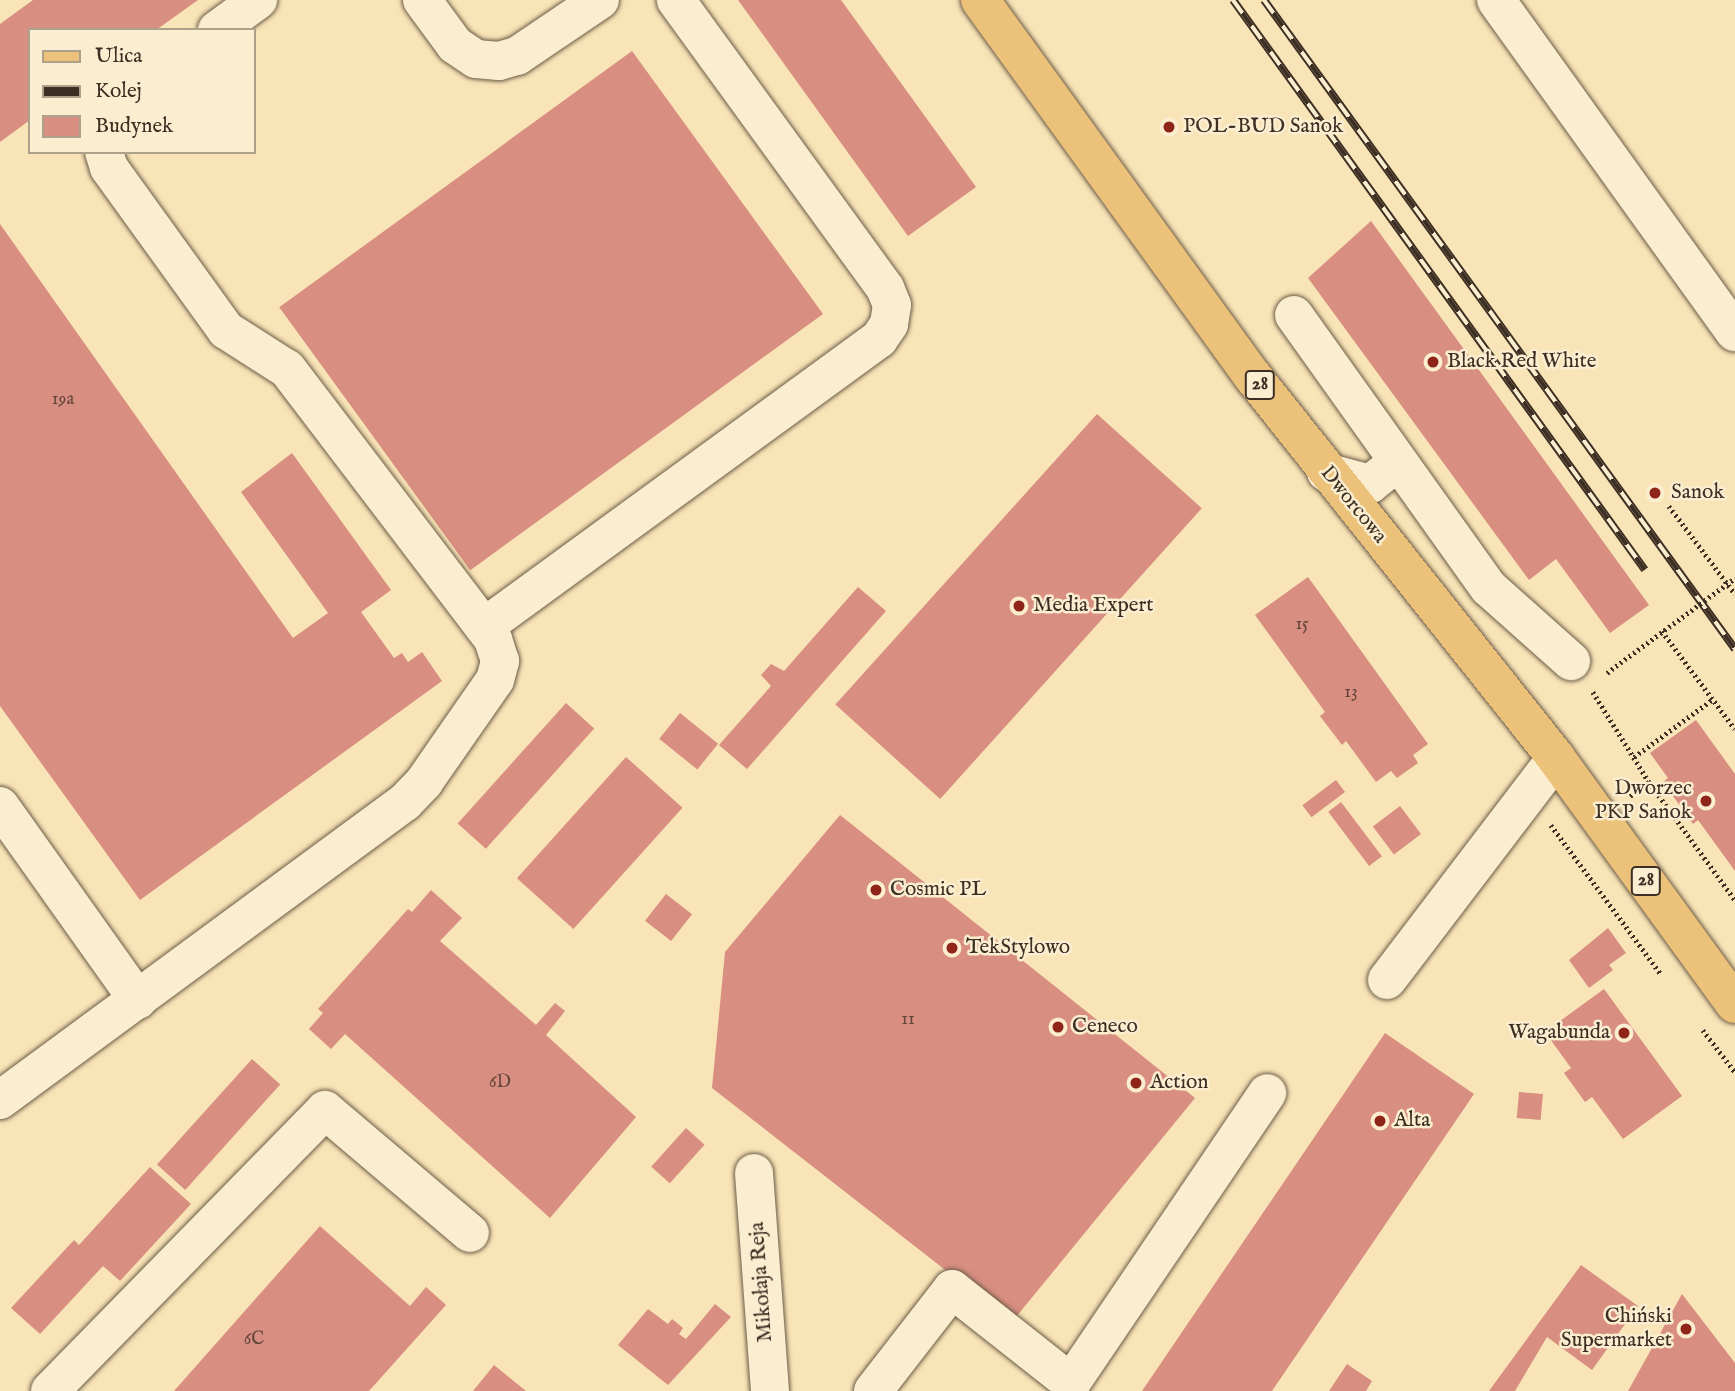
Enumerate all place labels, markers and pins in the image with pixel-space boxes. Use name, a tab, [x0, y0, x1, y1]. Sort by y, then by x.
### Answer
place label: POL-BUD Sanok	[1183, 114, 1343, 140]
marker: POL-BUD Sanok	[1161, 119, 1177, 135]
place label: Black Red White	[1447, 349, 1596, 375]
marker: Black Red White	[1425, 354, 1441, 370]
place label: Sanok	[1671, 480, 1724, 506]
marker: Sanok	[1645, 483, 1665, 503]
place label: Media Expert	[1033, 593, 1153, 619]
marker: Media Expert	[1011, 598, 1027, 614]
place label: Dworzec PKP Sanok	[1594, 776, 1692, 826]
marker: Dworzec PKP Sanok	[1698, 793, 1714, 809]
place label: Cosmic PL	[890, 877, 986, 903]
marker: Cosmic PL	[868, 882, 884, 898]
place label: TekStylowo	[966, 935, 1070, 961]
marker: TekStylowo	[944, 940, 960, 956]
place label: Ceneco	[1072, 1014, 1138, 1040]
marker: Ceneco	[1050, 1019, 1066, 1035]
place label: Wagabunda	[1508, 1020, 1610, 1046]
marker: Wagabunda	[1616, 1025, 1632, 1041]
place label: Action	[1150, 1070, 1208, 1096]
marker: Action	[1128, 1075, 1144, 1091]
place label: Alta	[1394, 1108, 1430, 1134]
marker: Alta	[1372, 1113, 1388, 1129]
place label: Chiński Supermarket	[1561, 1304, 1672, 1354]
marker: Chiński Supermarket	[1678, 1321, 1694, 1337]

